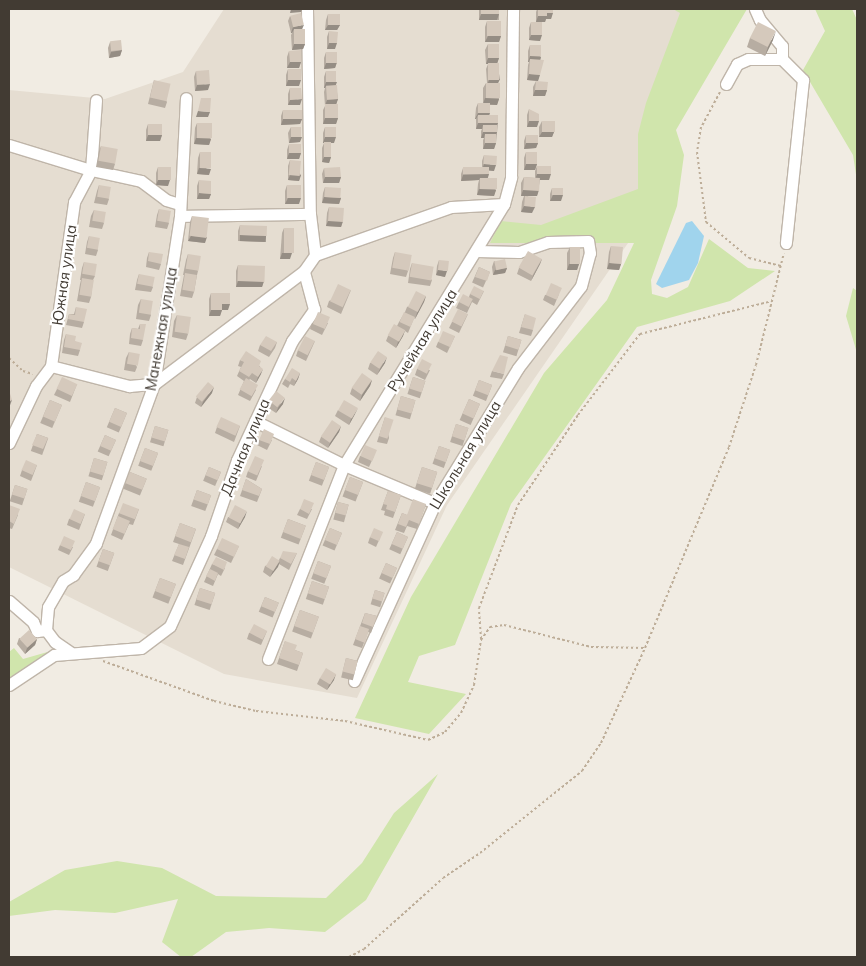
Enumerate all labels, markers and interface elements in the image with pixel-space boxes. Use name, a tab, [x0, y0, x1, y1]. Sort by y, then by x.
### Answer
street label: Южная улица	[48, 223, 80, 327]
street label: Манежная улица	[141, 266, 181, 392]
street label: Ручейная улица	[383, 285, 461, 395]
street label: Дачная улица	[216, 396, 274, 498]
street label: Школьная улица	[425, 397, 505, 513]

